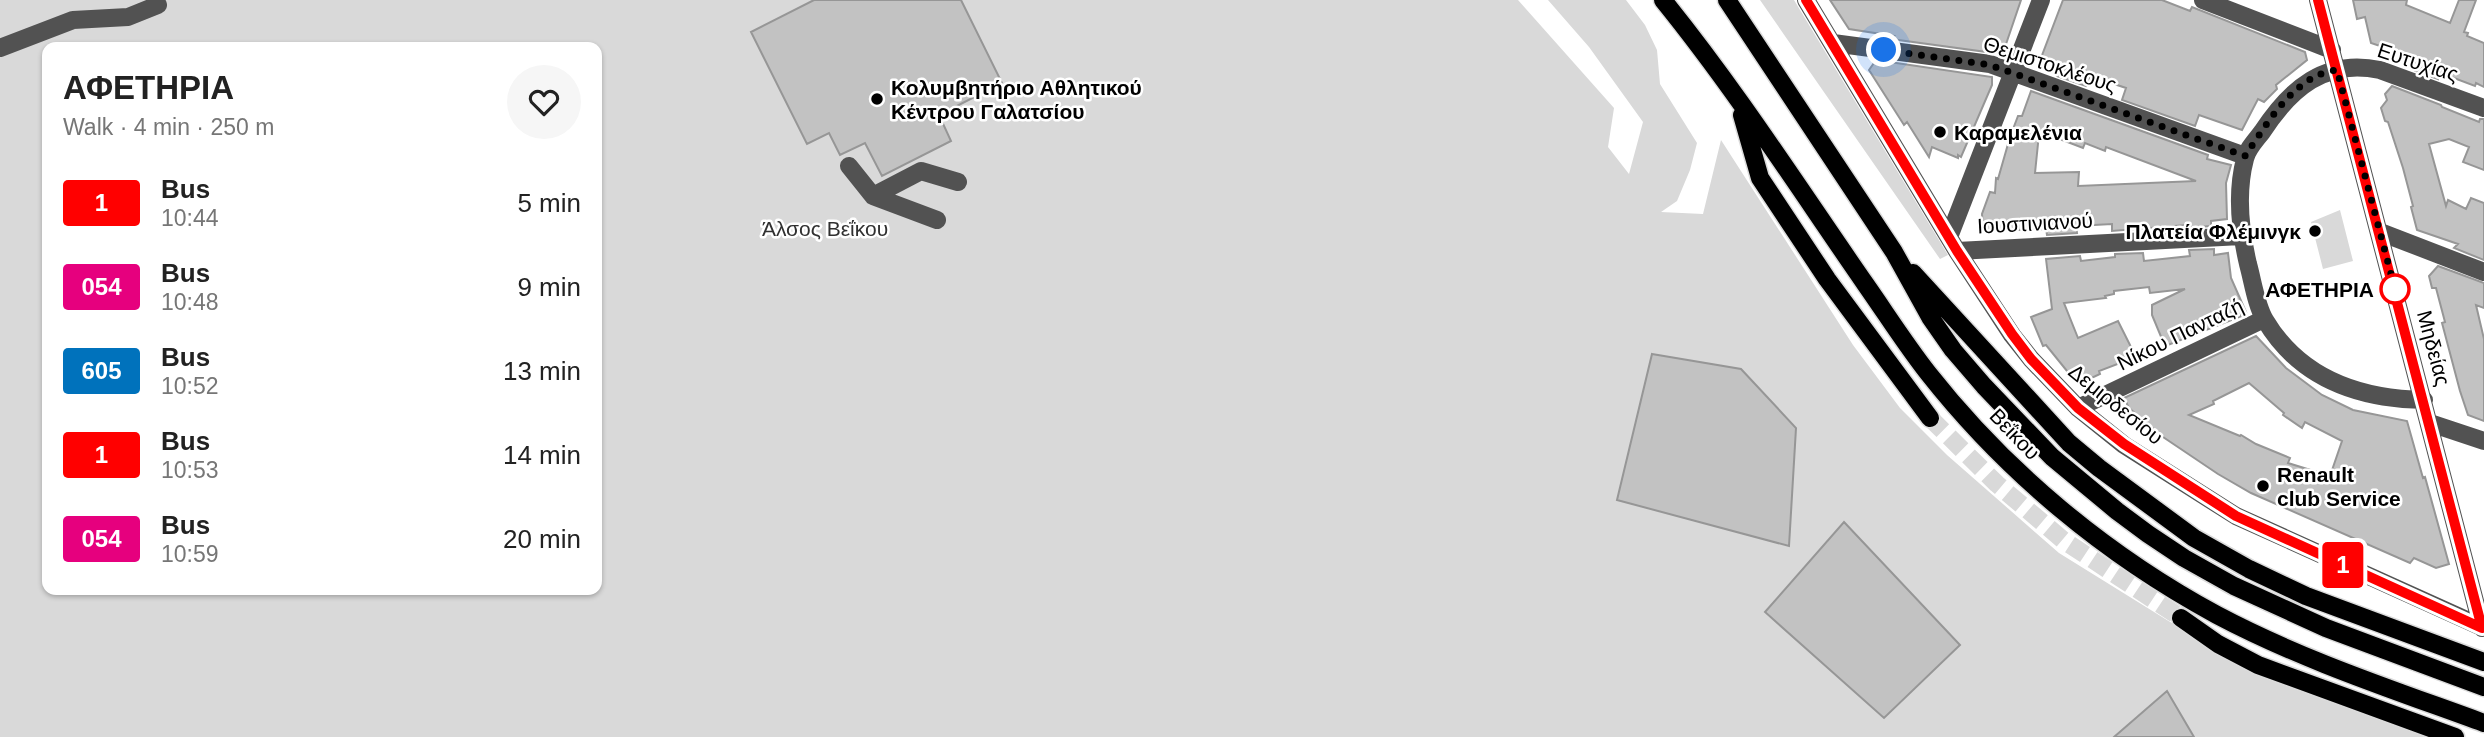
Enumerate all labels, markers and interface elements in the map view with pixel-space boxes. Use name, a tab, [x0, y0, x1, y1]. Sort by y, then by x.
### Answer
your location	[1866, 32, 1901, 67]
street label: Θεμιστοκλέους	[1980, 32, 2120, 96]
street label: Ευτυχίας	[2375, 38, 2461, 86]
button: heart	[507, 65, 581, 139]
text: ΑΦΕΤΗΡΙΑ	[63, 69, 234, 106]
place label: Κολυμβητήριο Αθλητικού Κέντρου Γαλατσίου	[891, 76, 1142, 123]
marker: Κολυμβητήριο Αθλητικού Κέντρου Γαλατσίου	[869, 91, 885, 107]
text: Walk · 4 min · 250 m	[63, 114, 274, 140]
place label: Καραμελένια	[1954, 121, 2082, 144]
marker: Καραμελένια	[1932, 124, 1948, 140]
text: Bus	[161, 174, 210, 204]
text: 5 min	[517, 188, 581, 218]
text: 1	[95, 189, 108, 216]
text: 10:44	[161, 205, 219, 231]
street label: Ιουστινιανού	[1977, 208, 2093, 238]
park label: Άλσος Βεΐκου	[762, 217, 888, 240]
place label: Πλατεία Φλέμινγκ	[2125, 220, 2301, 243]
marker: Πλατεία Φλέμινγκ	[2307, 223, 2323, 239]
text: Bus	[161, 258, 210, 288]
text: 9 min	[517, 272, 581, 302]
text: 054	[81, 273, 122, 300]
marker: ΑΦΕΤΗΡΙΑ	[2380, 274, 2410, 304]
place label: ΑΦΕΤΗΡΙΑ	[2265, 278, 2374, 301]
text: 10:48	[161, 289, 219, 315]
street label: Νίκου Πανταζή	[2113, 294, 2247, 374]
street label: Μηδείας	[2413, 308, 2455, 388]
text: Bus	[161, 342, 210, 372]
text: 13 min	[503, 356, 581, 386]
text: 605	[81, 357, 122, 384]
street label: Δεμιρδεσίου	[2064, 359, 2168, 449]
text: 10:52	[161, 373, 219, 399]
street label: Βεΐκου	[1985, 404, 2045, 464]
text: Bus	[161, 426, 210, 456]
text: 14 min	[503, 440, 581, 470]
text: 1	[95, 441, 108, 468]
text: 10:53	[161, 457, 219, 483]
place label: Renault club Service	[2277, 463, 2401, 510]
marker: Renault club Service	[2255, 478, 2271, 494]
text: Bus	[161, 510, 210, 540]
text: 20 min	[503, 524, 581, 554]
text: 054	[81, 525, 122, 552]
text: 10:59	[161, 541, 219, 567]
line badge: 1	[2320, 542, 2366, 588]
text: 1	[2336, 551, 2350, 578]

